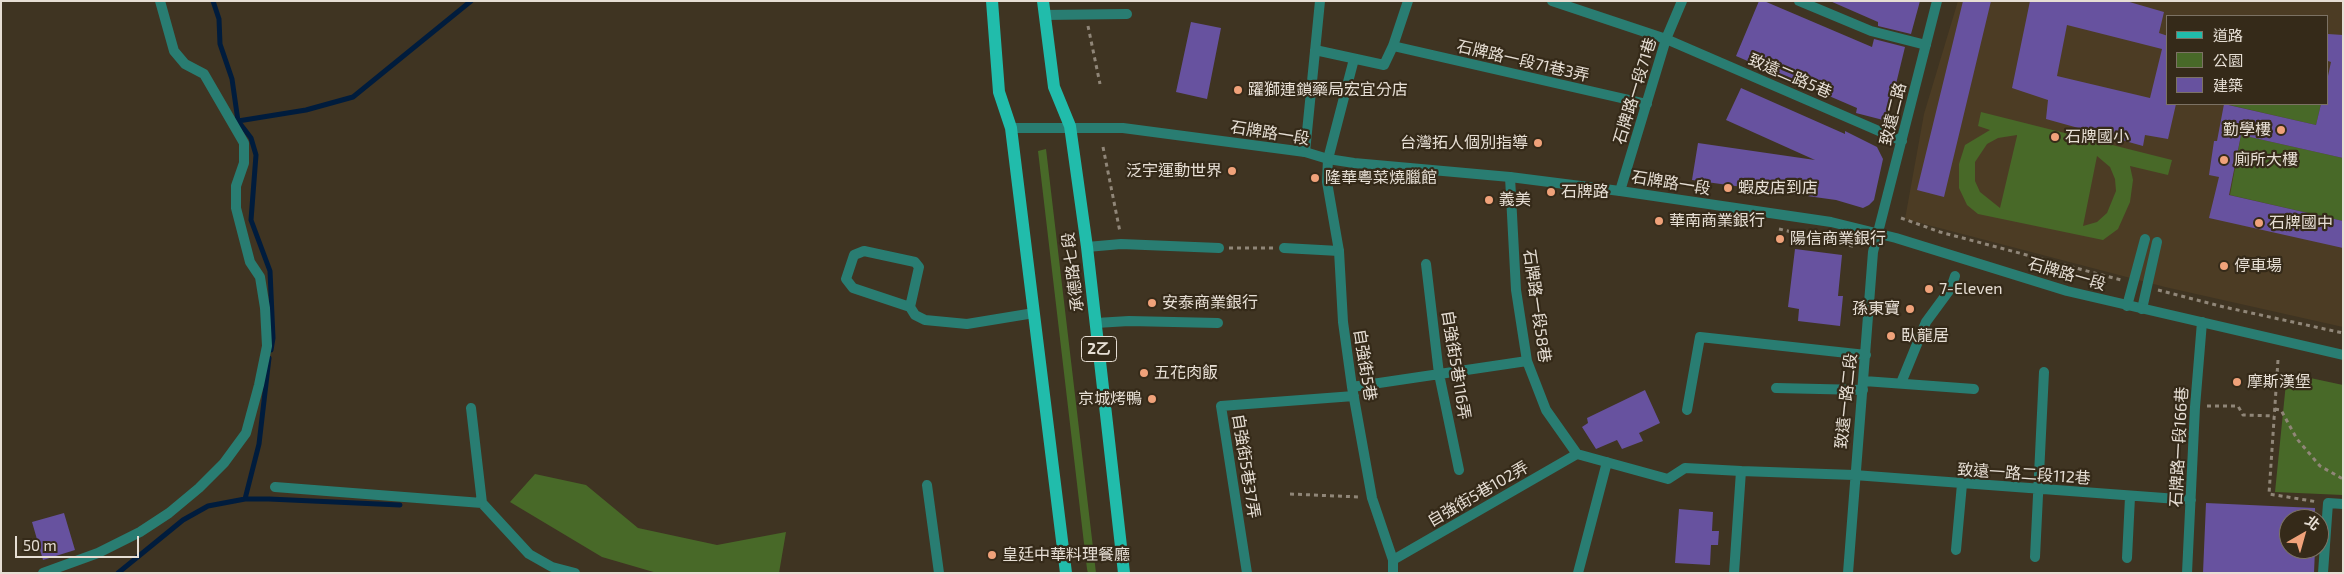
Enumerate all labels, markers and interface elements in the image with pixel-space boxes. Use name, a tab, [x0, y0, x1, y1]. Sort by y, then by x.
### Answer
legend	[2166, 15, 2329, 105]
text: 道路	[2213, 26, 2243, 44]
street label: 石牌路一段71巷	[1610, 35, 1660, 147]
street label: 石牌路一段71巷3弄	[1455, 36, 1591, 86]
street label: 致遠二路5巷	[1745, 50, 1835, 102]
text: 公園	[2213, 51, 2243, 69]
text: 建築	[2213, 76, 2243, 94]
place label: 躍獅連鎖藥局宏宜分店	[1248, 80, 1408, 100]
street label: 致遠二路	[1876, 81, 1910, 147]
marker: 躍獅連鎖藥局宏宜分店	[1232, 84, 1244, 96]
street label: 石牌路一段	[1229, 117, 1311, 149]
place label: 勤學樓	[2223, 120, 2271, 140]
marker: 勤學樓	[2275, 124, 2287, 136]
place label: 石牌國小	[2065, 127, 2129, 147]
marker: 石牌國小	[2049, 131, 2061, 143]
place label: 台灣拓人個別指導	[1400, 133, 1528, 153]
marker: 台灣拓人個別指導	[1532, 137, 1544, 149]
place label: 廁所大樓	[2234, 150, 2298, 170]
marker: 廁所大樓	[2218, 154, 2230, 166]
place label: 泛宇運動世界	[1126, 161, 1222, 181]
marker: 泛宇運動世界	[1226, 165, 1238, 177]
street label: 石牌路一段	[1630, 167, 1712, 199]
place label: 隆華粵菜燒臘館	[1325, 168, 1437, 188]
marker: 隆華粵菜燒臘館	[1309, 172, 1321, 184]
place label: 蝦皮店到店	[1738, 178, 1818, 198]
place label: 石牌路	[1561, 182, 1609, 202]
marker: 蝦皮店到店	[1722, 182, 1734, 194]
marker: 石牌路	[1545, 186, 1557, 198]
place label: 義美	[1499, 190, 1531, 210]
marker: 義美	[1483, 194, 1495, 206]
place label: 華南商業銀行	[1669, 211, 1765, 231]
place label: 石牌國中	[2269, 213, 2333, 233]
marker: 華南商業銀行	[1653, 215, 1665, 227]
marker: 石牌國中	[2253, 217, 2265, 229]
place label: 陽信商業銀行	[1790, 229, 1886, 249]
street label: 承德路七段	[1059, 231, 1087, 313]
marker: 陽信商業銀行	[1774, 233, 1786, 245]
street label: 石牌路一段58巷	[1520, 248, 1554, 364]
street label: 石牌路一段	[2026, 254, 2108, 294]
place label: 停車場	[2234, 256, 2282, 276]
marker: 停車場	[2218, 260, 2230, 272]
place label: 7-Eleven	[1939, 279, 2003, 299]
marker: 7-Eleven	[1923, 283, 1935, 295]
place label: 安泰商業銀行	[1162, 293, 1258, 313]
marker: 安泰商業銀行	[1146, 297, 1158, 309]
place label: 孫東寶	[1852, 299, 1900, 319]
marker: 孫東寶	[1904, 303, 1916, 315]
street label: 自強街5巷116弄	[1438, 309, 1474, 421]
place label: 臥龍居	[1901, 326, 1949, 346]
street label: 自強街5巷	[1350, 328, 1380, 402]
marker: 臥龍居	[1885, 330, 1897, 342]
road number: 2乙	[1082, 336, 1116, 362]
street label: 致遠一路二段	[1831, 352, 1861, 450]
place label: 五花肉飯	[1154, 363, 1218, 383]
marker: 五花肉飯	[1138, 367, 1150, 379]
place label: 摩斯漢堡	[2247, 372, 2311, 392]
marker: 摩斯漢堡	[2231, 376, 2243, 388]
street label: 石牌路一段166巷	[2166, 386, 2192, 508]
place label: 京城烤鴨	[1078, 389, 1142, 409]
marker: 京城烤鴨	[1146, 393, 1158, 405]
street label: 自強街5巷37弄	[1228, 412, 1264, 520]
street label: 自強街5巷102弄	[1424, 457, 1532, 531]
street label: 致遠一路二段112巷	[1957, 460, 2091, 488]
north arrow	[2279, 509, 2329, 559]
text: 北	[2302, 512, 2324, 534]
scale bar	[18, 526, 141, 558]
text: 50 m	[23, 536, 57, 554]
place label: 皇廷中華料理餐廳	[1002, 545, 1130, 565]
marker: 皇廷中華料理餐廳	[986, 549, 998, 561]

